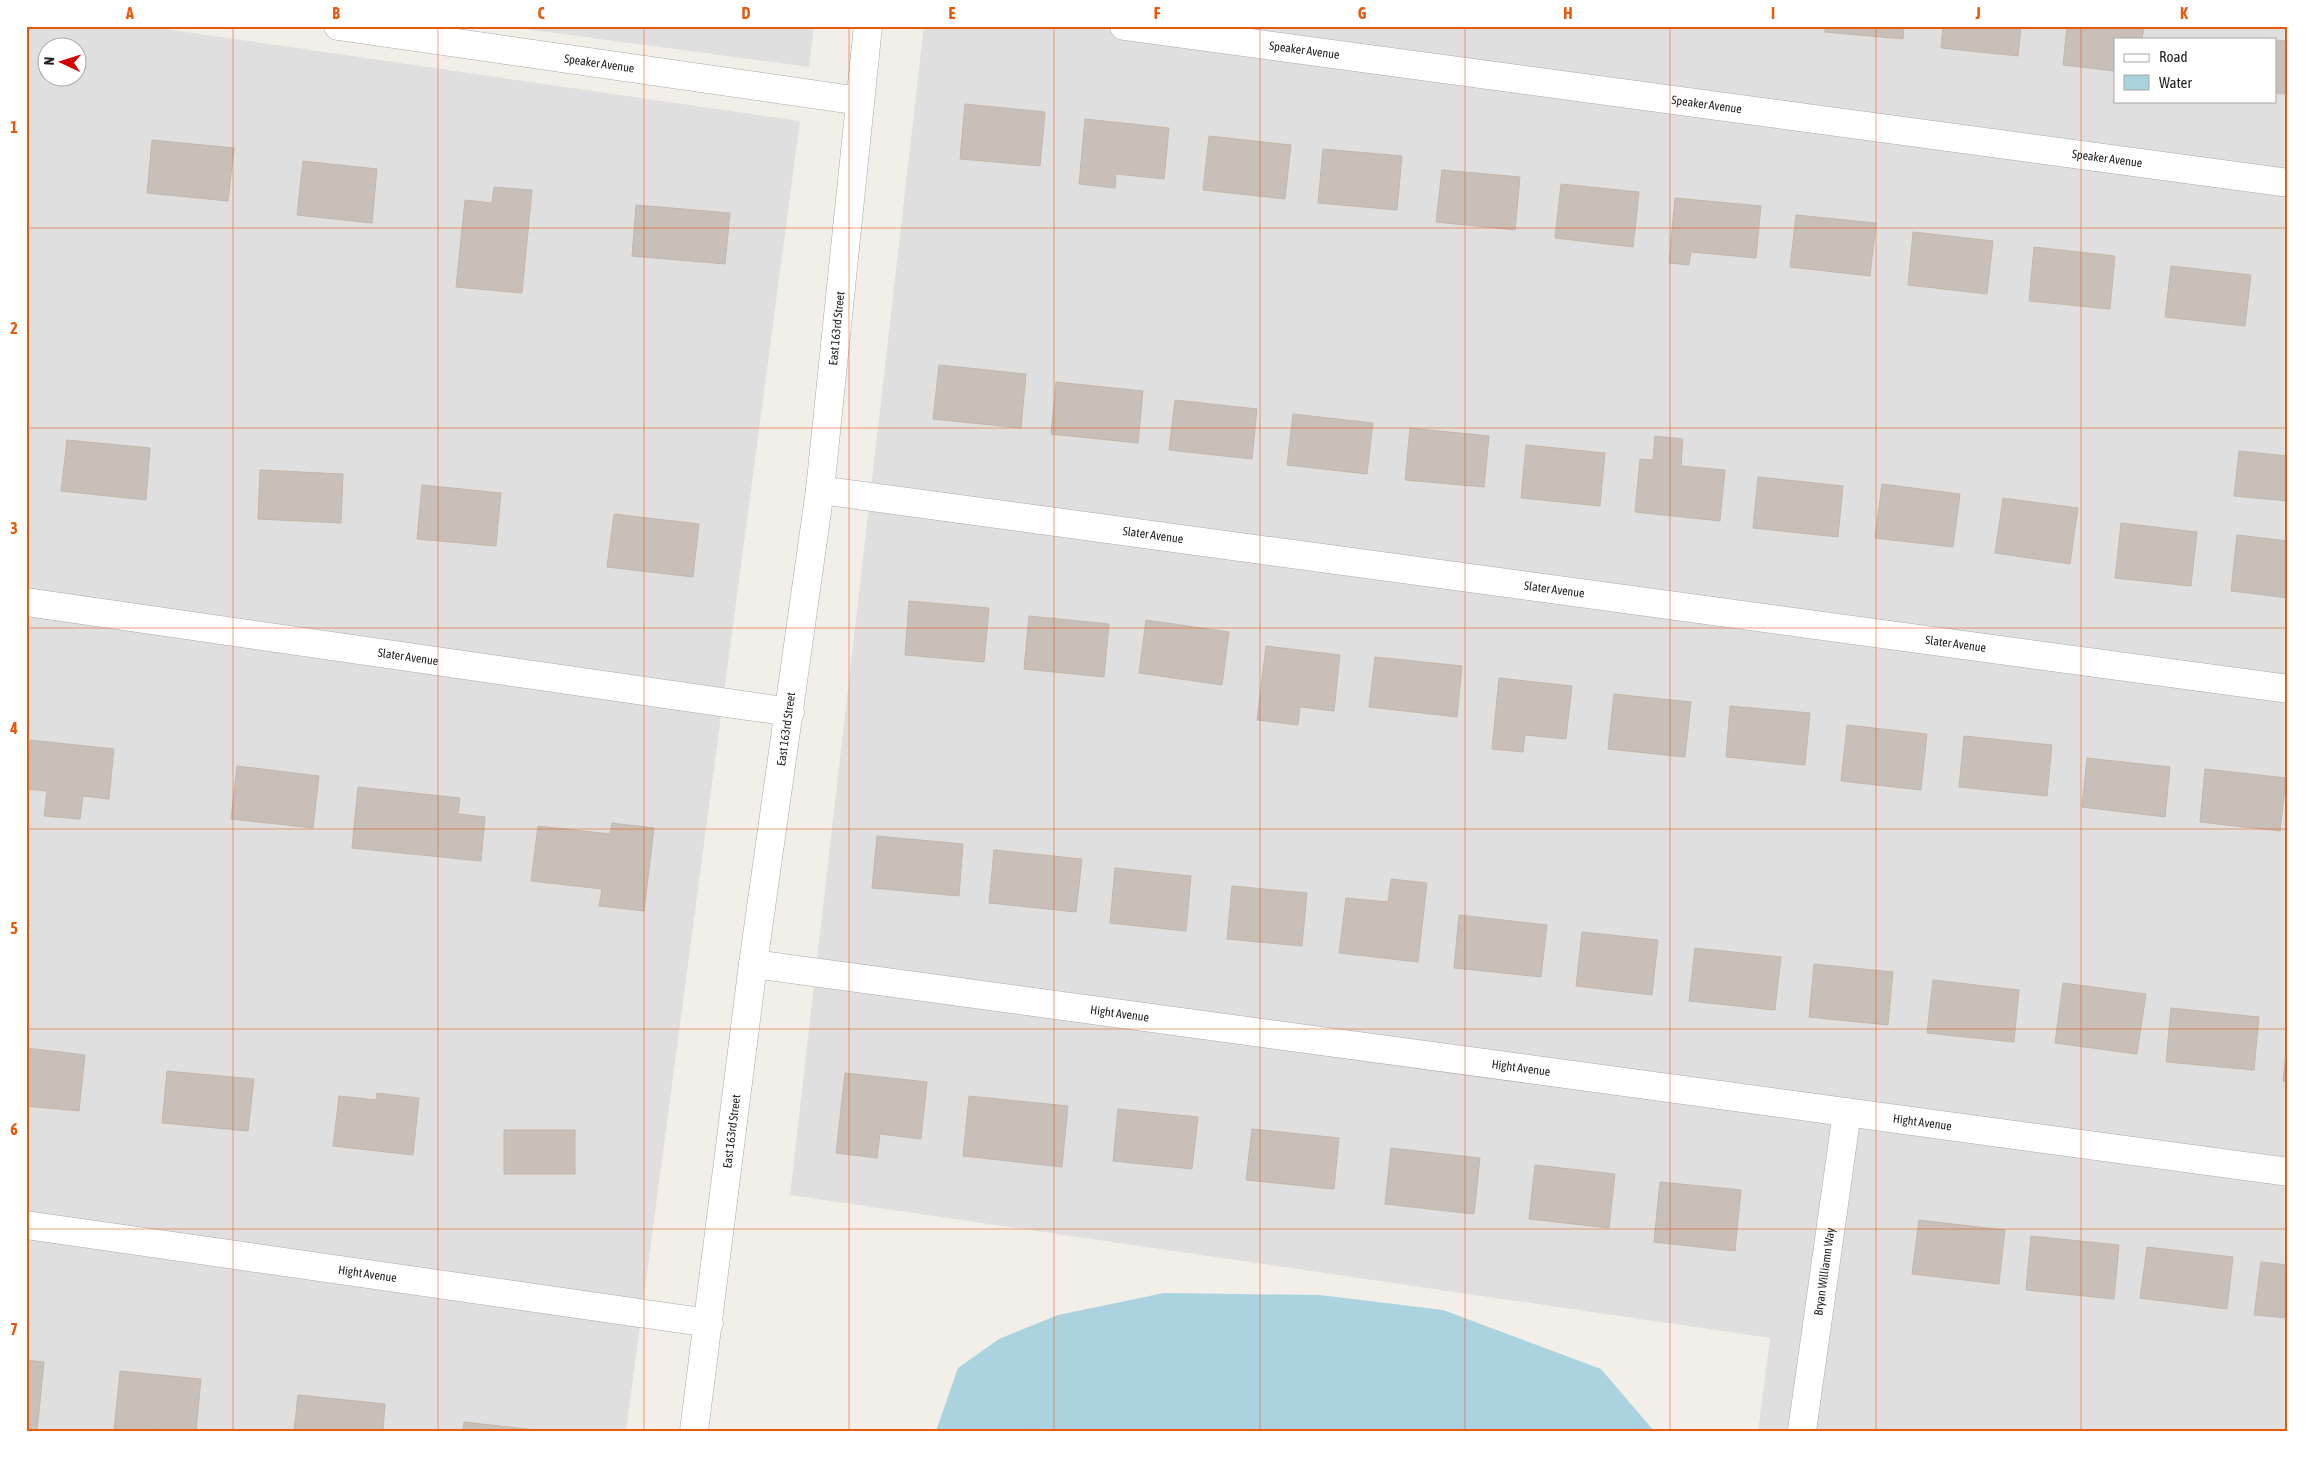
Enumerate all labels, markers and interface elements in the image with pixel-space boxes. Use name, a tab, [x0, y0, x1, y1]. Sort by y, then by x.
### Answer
text: A	[125, 4, 134, 22]
text: B	[332, 4, 340, 22]
text: C	[537, 4, 545, 22]
text: D	[742, 4, 751, 22]
text: E	[949, 4, 956, 22]
text: F	[1154, 4, 1161, 22]
text: G	[1358, 4, 1367, 22]
text: H	[1563, 4, 1573, 22]
text: I	[1771, 4, 1775, 22]
text: J	[1974, 4, 1981, 22]
text: K	[2180, 4, 2188, 22]
north arrow	[38, 38, 88, 88]
legend	[2114, 38, 2276, 102]
street label: Speaker Avenue	[1268, 39, 1340, 62]
text: Road	[2159, 48, 2188, 65]
street label: Speaker Avenue	[563, 52, 635, 76]
text: N	[41, 56, 57, 66]
text: Water	[2159, 74, 2192, 91]
street label: Speaker Avenue	[1671, 93, 1743, 116]
text: 1	[10, 118, 18, 136]
street label: Speaker Avenue	[2071, 147, 2143, 170]
street label: East 163rd Street	[826, 290, 848, 366]
text: 2	[10, 319, 18, 337]
text: 3	[10, 519, 18, 537]
street label: Slater Avenue	[1122, 524, 1184, 546]
street label: Slater Avenue	[1523, 578, 1585, 601]
street label: Slater Avenue	[1924, 633, 1987, 655]
street label: Slater Avenue	[377, 646, 439, 668]
street label: East 163rd Street	[774, 691, 798, 767]
text: 4	[9, 719, 18, 737]
text: 5	[10, 919, 18, 937]
street label: Hight Avenue	[1089, 1003, 1150, 1025]
street label: Hight Avenue	[1491, 1057, 1551, 1079]
street label: East 163rd Street	[720, 1093, 744, 1169]
street label: Hight Avenue	[1892, 1112, 1953, 1133]
text: 6	[10, 1120, 18, 1138]
street label: Bryan Williamn Way	[1811, 1227, 1838, 1316]
street label: Hight Avenue	[337, 1263, 398, 1285]
text: 7	[10, 1320, 18, 1338]

